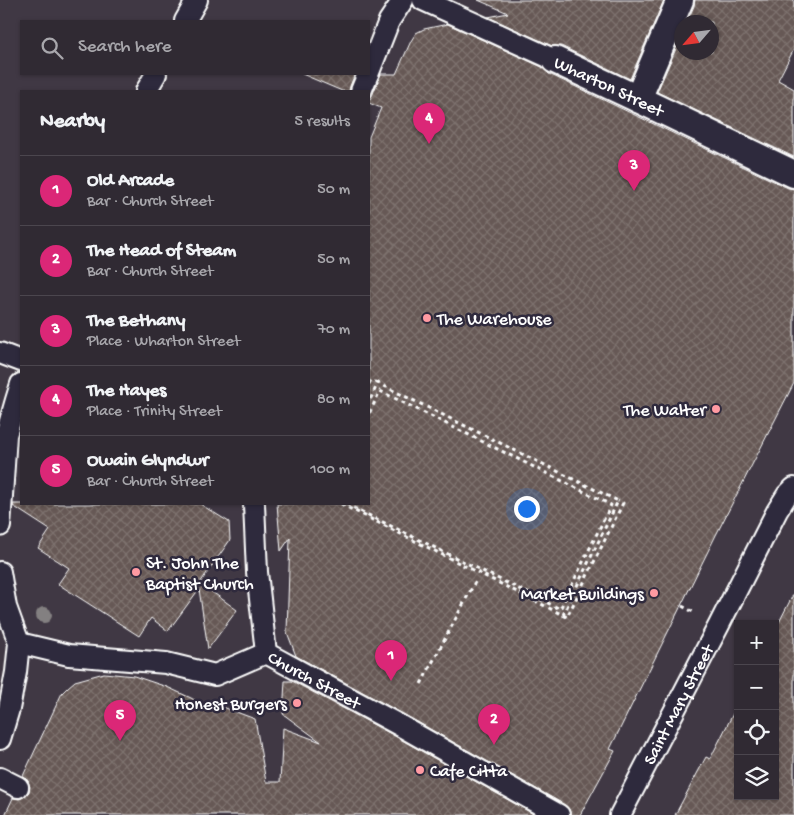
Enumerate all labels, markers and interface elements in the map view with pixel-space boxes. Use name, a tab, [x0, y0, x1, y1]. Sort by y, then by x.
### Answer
north arrow	[674, 15, 719, 60]
search box	[20, 20, 370, 75]
icon: search	[38, 34, 66, 62]
text: Search here	[78, 36, 172, 59]
street label: Wharton Street	[550, 53, 668, 123]
pin: 4	[413, 103, 445, 144]
text: Nearby	[40, 110, 105, 135]
text: 5 results	[295, 113, 350, 132]
pin: 3	[618, 150, 650, 191]
text: Old Arcade	[87, 170, 174, 193]
text: 1	[53, 181, 59, 200]
text: 50 m	[317, 181, 350, 200]
text: Bar · Church Street	[87, 193, 213, 212]
text: The Head of Steam	[87, 240, 236, 263]
text: 2	[52, 251, 60, 270]
text: 50 m	[317, 251, 350, 270]
text: Bar · Church Street	[87, 263, 213, 282]
text: The Bethany	[87, 310, 185, 333]
place label: The Warehouse	[436, 310, 552, 331]
marker: The Warehouse	[421, 312, 433, 324]
text: 3	[52, 321, 60, 340]
text: 70 m	[317, 321, 350, 340]
text: Place · Wharton Street	[87, 333, 240, 352]
text: The Hayes	[87, 380, 166, 403]
text: 4	[52, 391, 60, 410]
text: 80 m	[317, 391, 350, 410]
place label: The Walter	[623, 401, 708, 422]
text: Place · Trinity Street	[87, 403, 222, 422]
marker: The Walter	[710, 403, 722, 415]
text: Owain Glyndwr	[87, 450, 209, 473]
text: 5	[52, 461, 60, 480]
text: 100 m	[310, 461, 350, 480]
text: Bar · Church Street	[87, 473, 213, 492]
your location	[514, 496, 540, 522]
place label: St. John The Baptist Church	[145, 554, 254, 596]
marker: St. John The Baptist Church	[130, 566, 142, 578]
place label: Market Buildings	[521, 585, 645, 606]
marker: Market Buildings	[648, 587, 660, 599]
map controls	[734, 620, 779, 800]
button: +	[734, 620, 779, 665]
pin: 1	[375, 640, 407, 681]
street label: Saint Mary Street	[640, 640, 721, 769]
street label: Church Street	[263, 648, 365, 716]
button: −	[734, 665, 779, 710]
place label: Honest Burgers	[175, 695, 288, 716]
marker: Honest Burgers	[291, 697, 303, 709]
pin: 5	[104, 700, 136, 741]
pin: 2	[478, 704, 510, 745]
button: locate	[734, 710, 779, 755]
button: layers	[734, 755, 779, 800]
place label: Cafe Citta	[430, 762, 508, 783]
marker: Cafe Citta	[414, 764, 426, 776]

